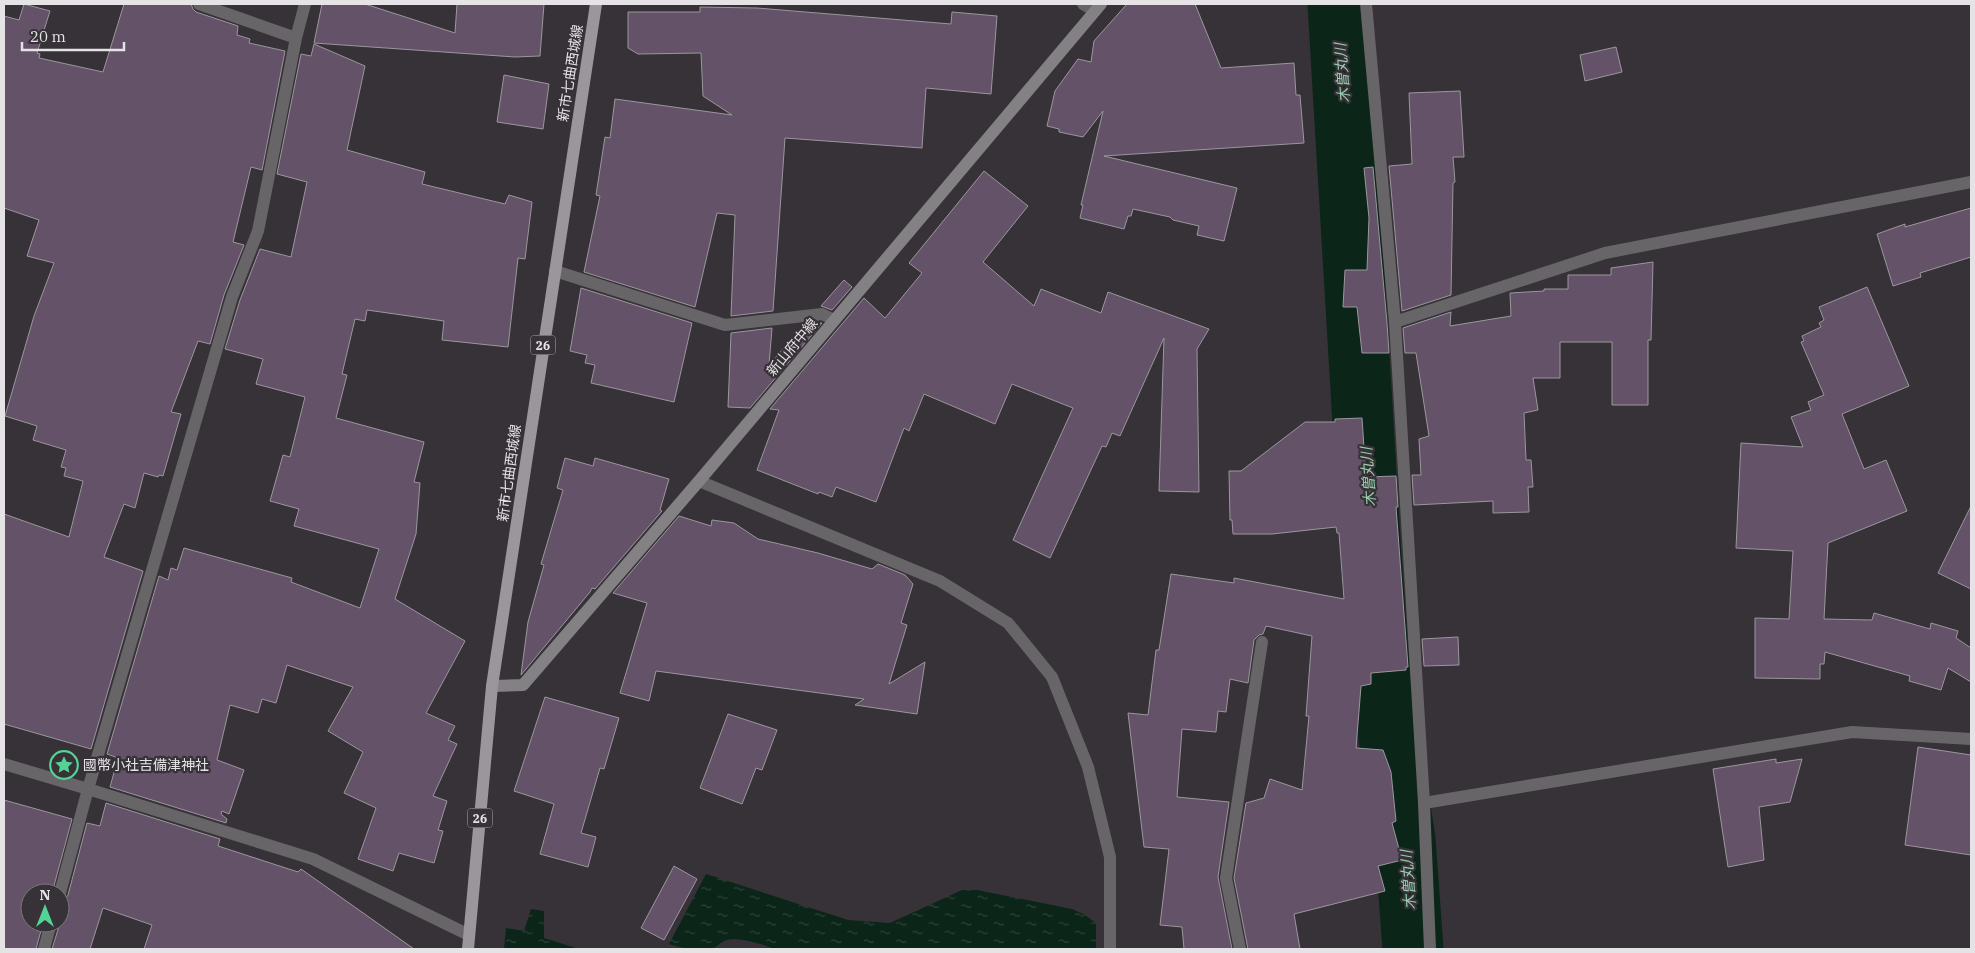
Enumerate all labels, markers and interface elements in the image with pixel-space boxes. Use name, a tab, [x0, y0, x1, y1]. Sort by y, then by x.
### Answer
scale bar	[22, 20, 125, 52]
street label: 新市七曲西城線	[553, 23, 587, 123]
text: 20 m	[30, 27, 66, 46]
water label: 木曽丸川	[1330, 40, 1354, 104]
street label: 新山府中線	[763, 314, 821, 380]
road number: 26	[530, 336, 556, 354]
street label: 新市七曲西城線	[493, 423, 525, 523]
water label: 木曽丸川	[1356, 444, 1380, 508]
place icon: 國幣小社吉備津神社	[49, 750, 79, 780]
place label: 國幣小社吉備津神社	[83, 756, 209, 774]
road number: 26	[468, 808, 492, 828]
water label: 木曽丸川	[1396, 847, 1420, 911]
north arrow	[20, 883, 70, 933]
text: N	[39, 886, 51, 904]

